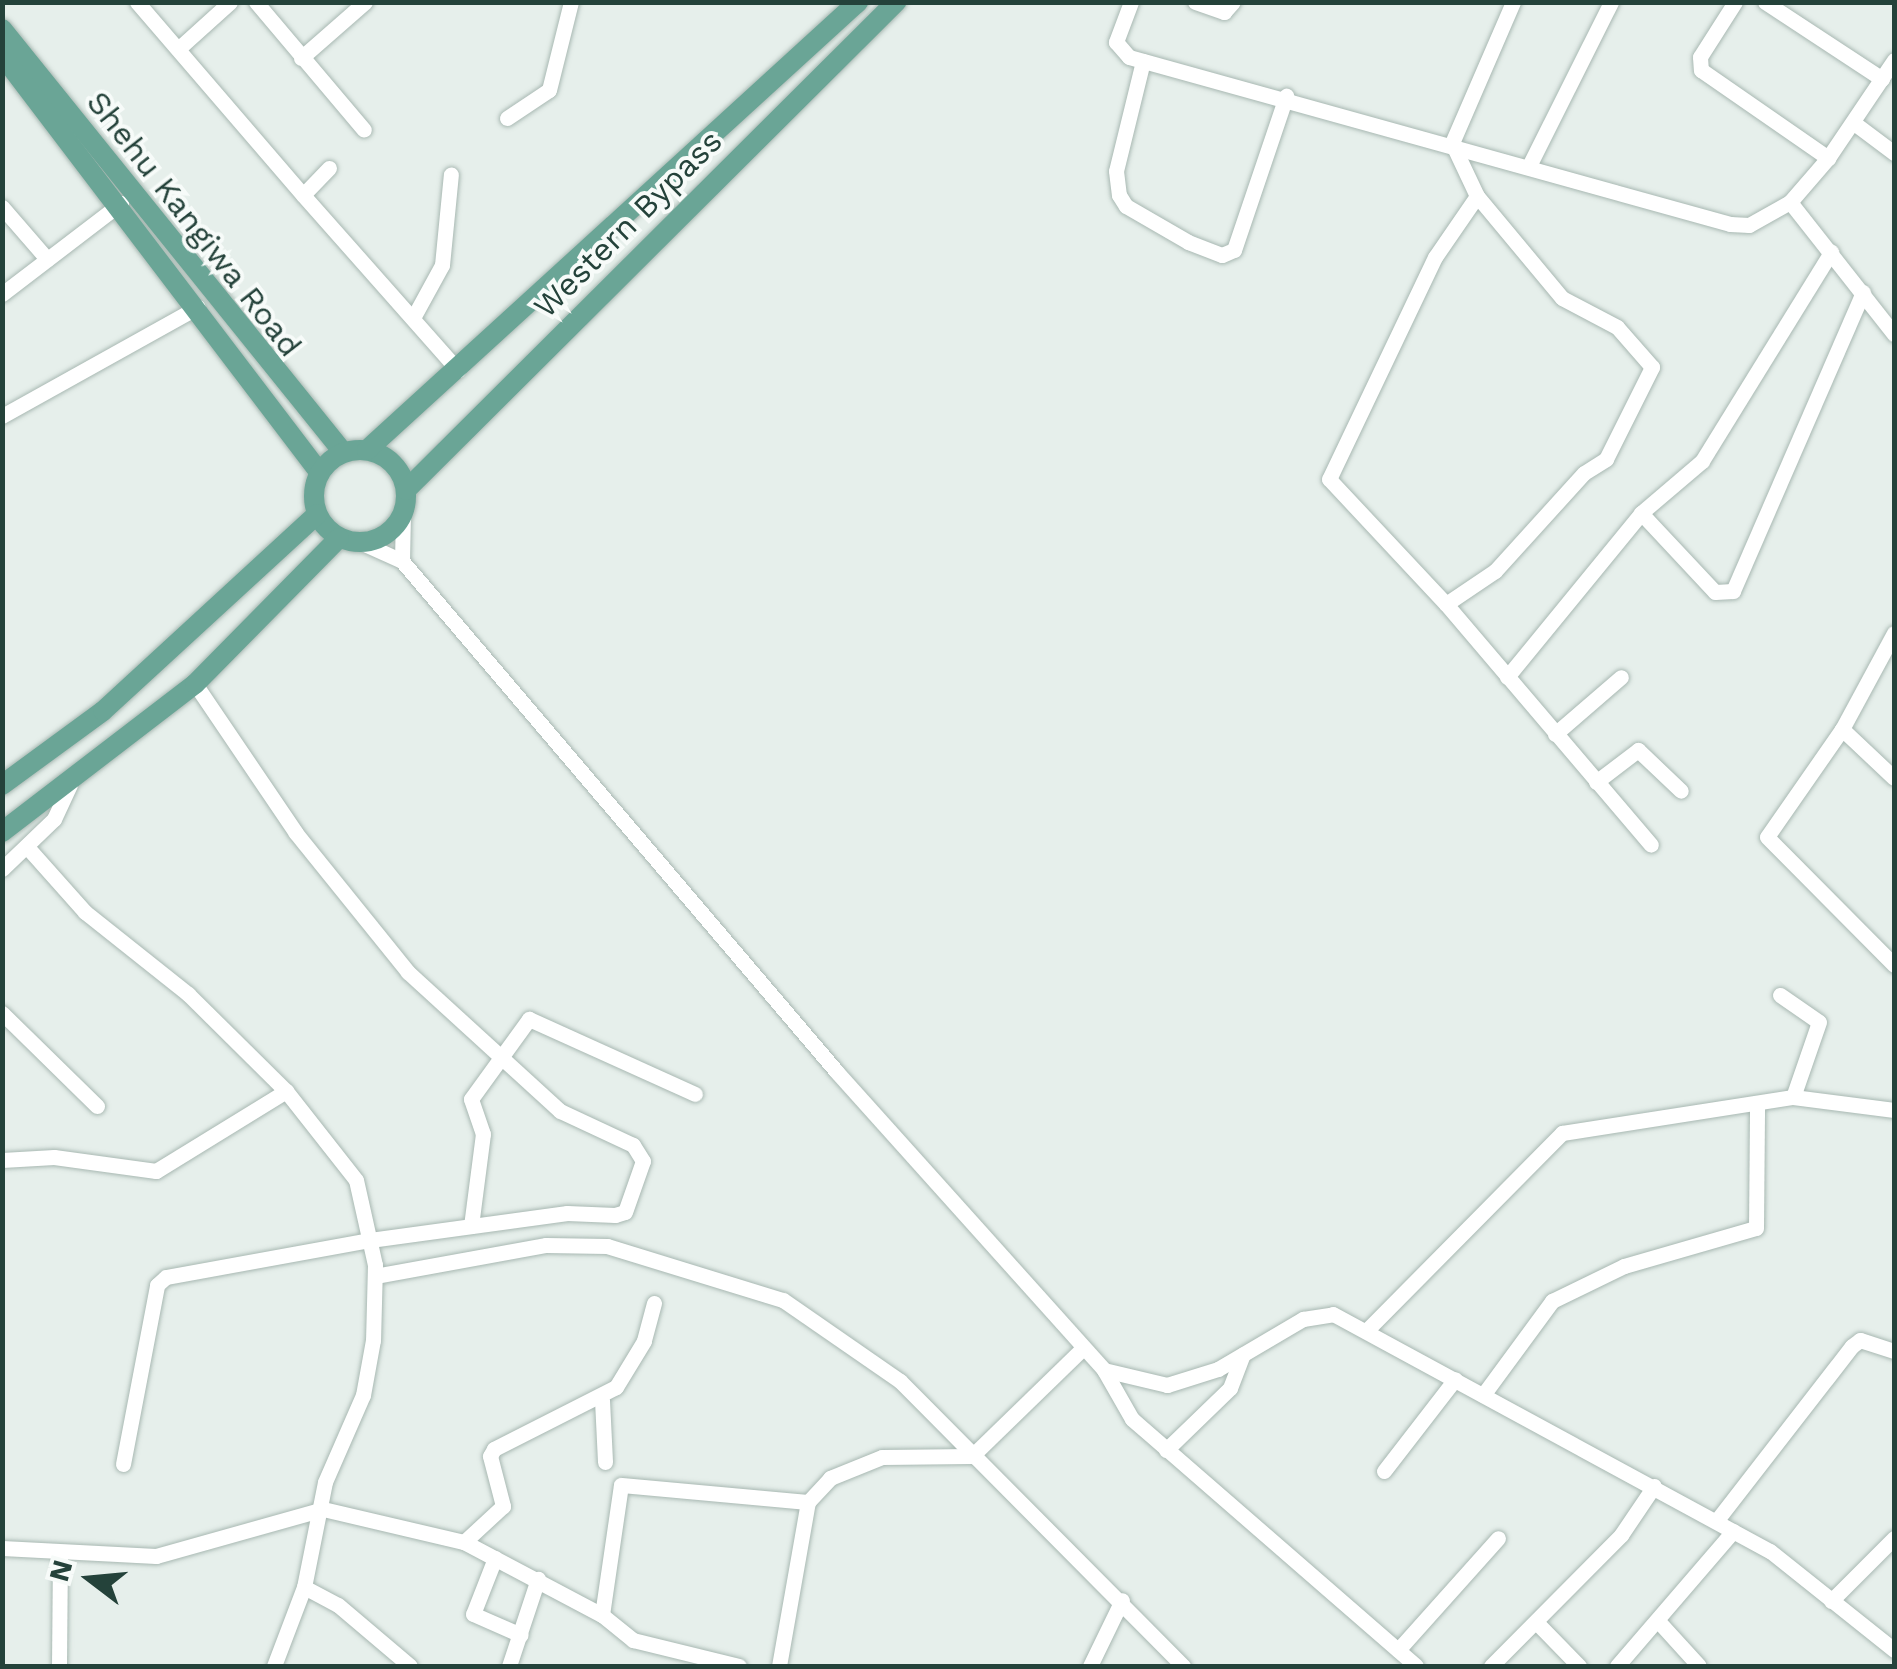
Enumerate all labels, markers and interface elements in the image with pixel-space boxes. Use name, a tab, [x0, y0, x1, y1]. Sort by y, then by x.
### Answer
street label: Shehu Kangiwa Road	[78, 83, 310, 365]
street label: Western Bypass	[526, 122, 730, 326]
north arrow	[40, 1529, 140, 1629]
text: N	[42, 1556, 79, 1585]

